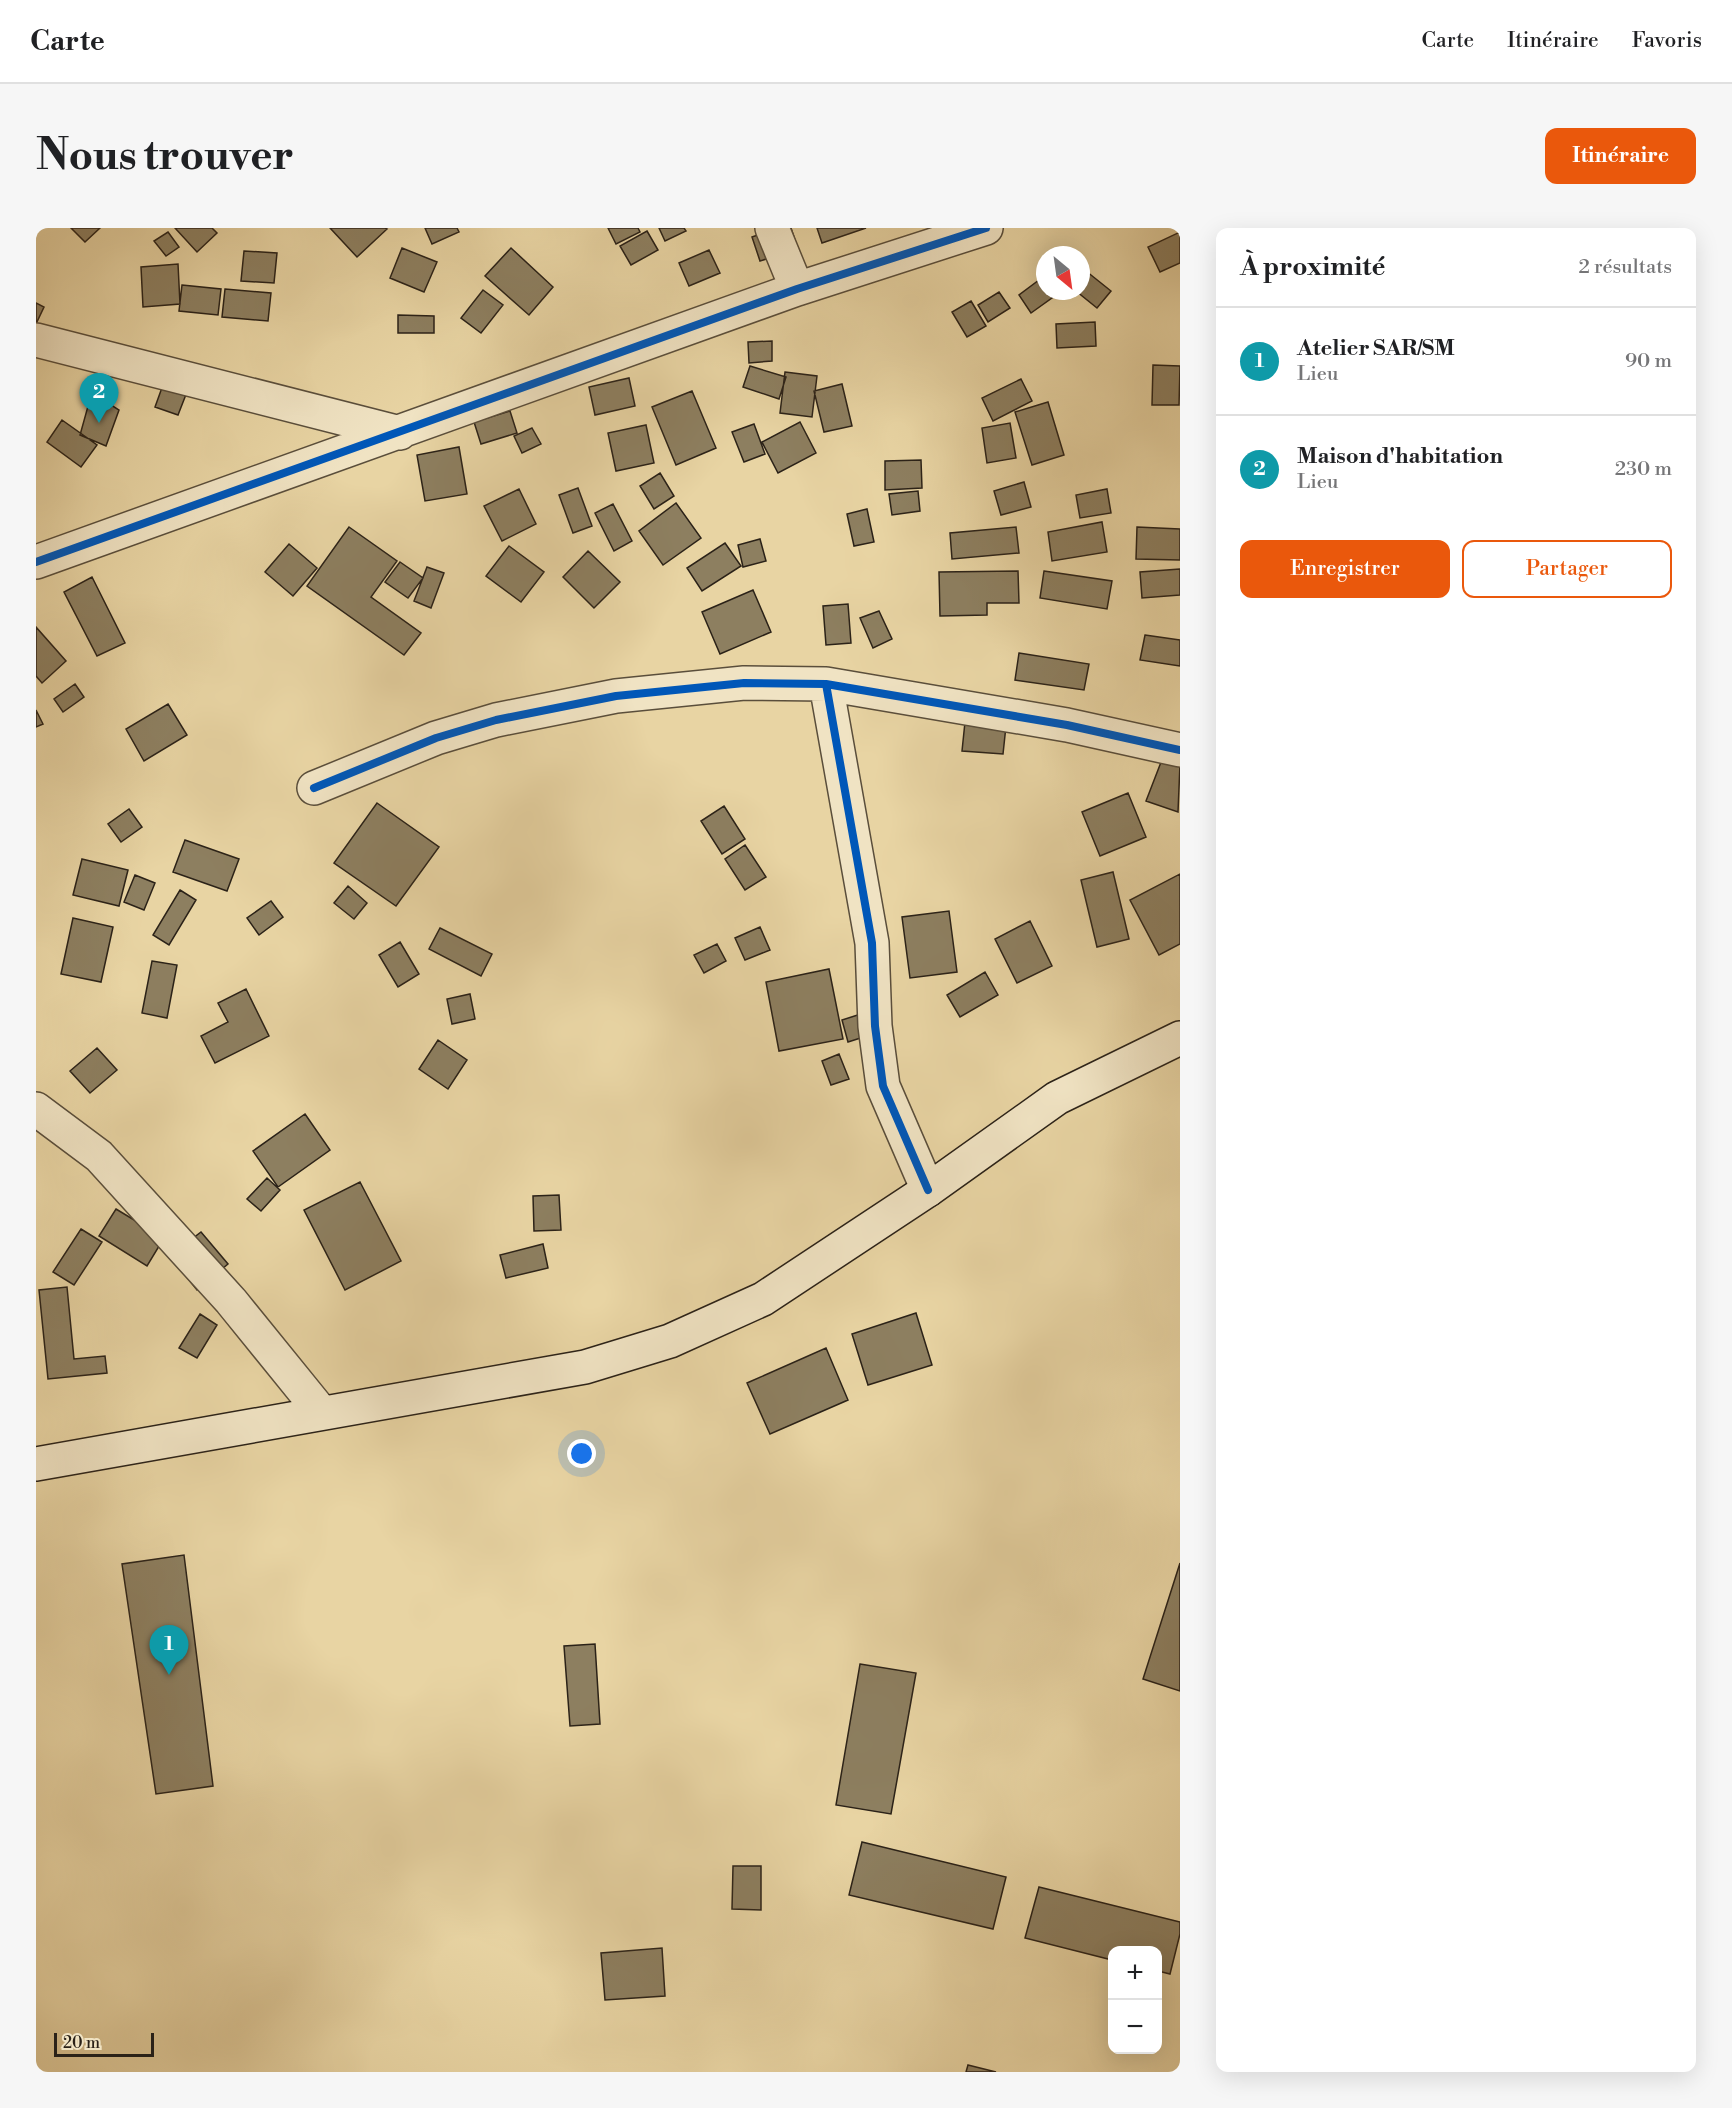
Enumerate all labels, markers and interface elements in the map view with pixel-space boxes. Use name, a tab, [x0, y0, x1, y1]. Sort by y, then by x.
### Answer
text: Carte	[30, 24, 105, 59]
text: Carte	[1422, 28, 1474, 54]
text: Itinéraire	[1507, 28, 1599, 54]
text: Favoris	[1632, 28, 1702, 54]
button: Itinéraire	[1545, 128, 1696, 184]
text: Nous trouver	[36, 130, 294, 183]
north arrow	[1036, 246, 1090, 300]
text: À proximité	[1240, 251, 1385, 283]
text: 2 résultats	[1578, 255, 1672, 280]
text: Atelier SAR/SM	[1297, 335, 1455, 362]
text: 1	[1255, 349, 1264, 374]
text: 90 m	[1625, 349, 1672, 374]
text: Lieu	[1297, 362, 1338, 387]
pin: 2	[80, 374, 118, 423]
text: Maison d'habitation	[1297, 443, 1503, 470]
text: 2	[1253, 457, 1266, 482]
text: 230 m	[1615, 457, 1672, 482]
text: Lieu	[1297, 470, 1338, 495]
button: Enregistrer	[1240, 540, 1450, 598]
button: Partager	[1462, 540, 1672, 598]
your location	[567, 1439, 596, 1468]
pin: 1	[150, 1626, 188, 1675]
map controls	[1108, 1946, 1162, 2054]
button: +	[1108, 1946, 1162, 2000]
button: −	[1108, 2000, 1162, 2054]
scale bar	[54, 2030, 154, 2058]
text: 20 m	[63, 2033, 100, 2053]

